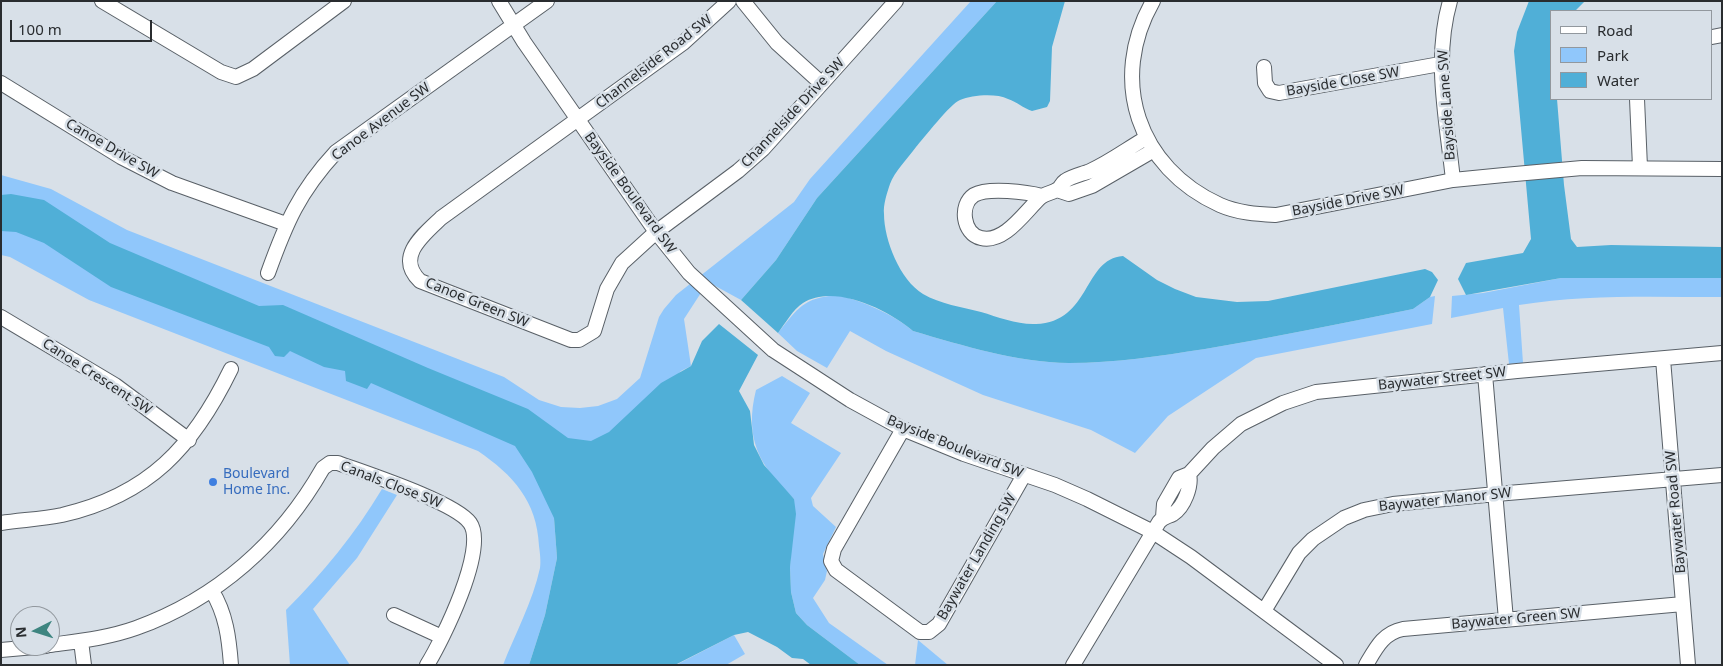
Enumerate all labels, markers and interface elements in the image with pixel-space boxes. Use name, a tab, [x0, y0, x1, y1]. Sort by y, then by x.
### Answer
scale bar	[12, 10, 155, 42]
legend	[1550, 10, 1713, 100]
street label: Channelside Road SW	[593, 11, 715, 113]
text: 100 m	[18, 19, 62, 39]
text: Road	[1597, 20, 1633, 40]
text: Park	[1597, 45, 1629, 65]
street label: Bayside Lane SW	[1435, 49, 1459, 161]
street label: Channelside Drive SW	[738, 55, 848, 171]
street label: Bayside Close SW	[1285, 64, 1401, 100]
text: Water	[1597, 70, 1639, 90]
street label: Canoe Avenue SW	[328, 80, 434, 164]
street label: Canoe Drive SW	[63, 116, 161, 182]
street label: Bayside Boulevard SW	[580, 129, 680, 257]
street label: Bayside Drive SW	[1291, 182, 1405, 220]
street label: Canoe Green SW	[423, 275, 531, 331]
street label: Canoe Crescent SW	[39, 335, 155, 419]
street label: Baywater Street SW	[1377, 364, 1507, 394]
street label: Bayside Boulevard SW	[884, 412, 1026, 482]
street label: Baywater Road SW	[1662, 450, 1690, 574]
street label: Canals Close SW	[338, 458, 444, 512]
place label: Boulevard Home Inc.	[223, 466, 290, 498]
marker: Boulevard Home Inc.	[207, 476, 219, 488]
street label: Baywater Manor SW	[1378, 485, 1512, 515]
street label: Baywater Landing SW	[934, 491, 1020, 623]
street label: Baywater Green SW	[1451, 605, 1581, 633]
north arrow	[10, 606, 60, 656]
text: N	[11, 626, 31, 639]

